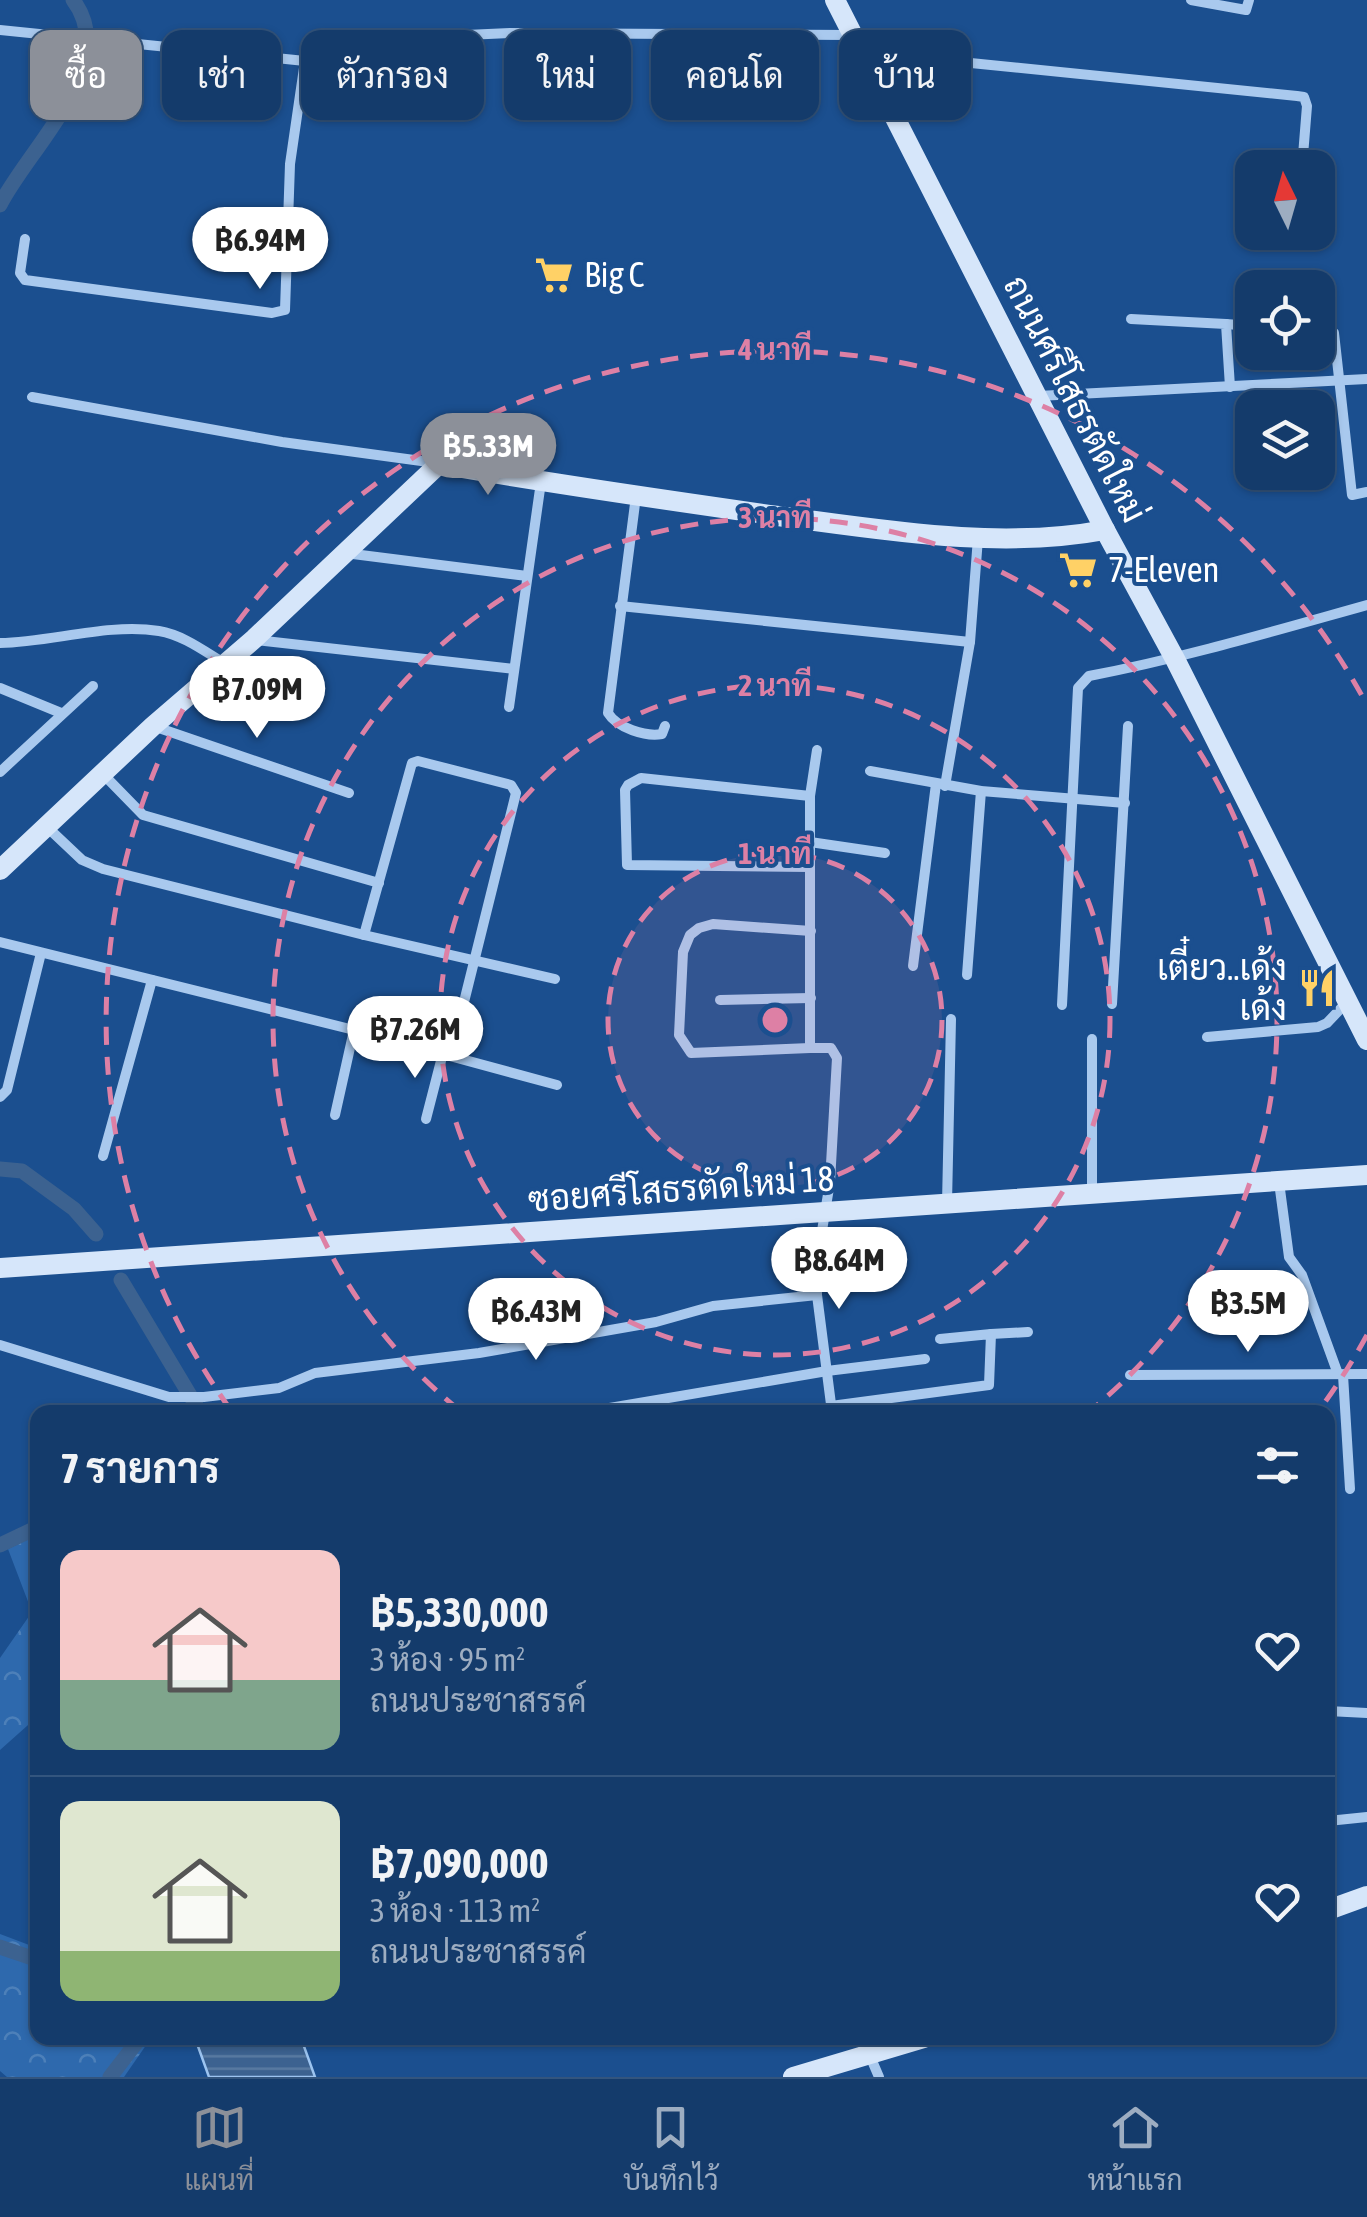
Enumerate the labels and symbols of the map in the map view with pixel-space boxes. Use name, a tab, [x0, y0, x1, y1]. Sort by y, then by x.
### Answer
north arrow	[1235, 150, 1335, 250]
pin: ฿6.94M	[179, 207, 341, 292]
supermarket icon: Big C	[533, 254, 575, 296]
place label: Big C	[584, 254, 644, 294]
street label: ถนนศรีโสธรตัดใหม่	[996, 268, 1157, 529]
text: 4 นาที	[737, 330, 812, 366]
pin: ฿5.33M	[407, 413, 569, 498]
text: 3 นาที	[738, 498, 812, 534]
supermarket icon: 7-Eleven	[1057, 549, 1099, 591]
place label: 7-Eleven	[1108, 549, 1220, 589]
pin: ฿7.09M	[176, 656, 338, 741]
text: 2 นาที	[738, 666, 812, 702]
text: 1 นาที	[738, 834, 812, 870]
place label: เตี๋ยว..เด้ง เด้ง	[1157, 936, 1287, 1027]
restaurant icon: เตี๋ยว..เด้ง เด้ง	[1296, 967, 1338, 1009]
pin: ฿7.26M	[334, 996, 496, 1081]
centre of rings	[757, 1002, 793, 1038]
street label: ซอยศรีโสธรตัดใหม่ 18	[527, 1155, 835, 1219]
pin: ฿8.64M	[758, 1227, 920, 1312]
pin: ฿3.5M	[1178, 1270, 1318, 1355]
pin: ฿6.43M	[455, 1278, 617, 1363]

